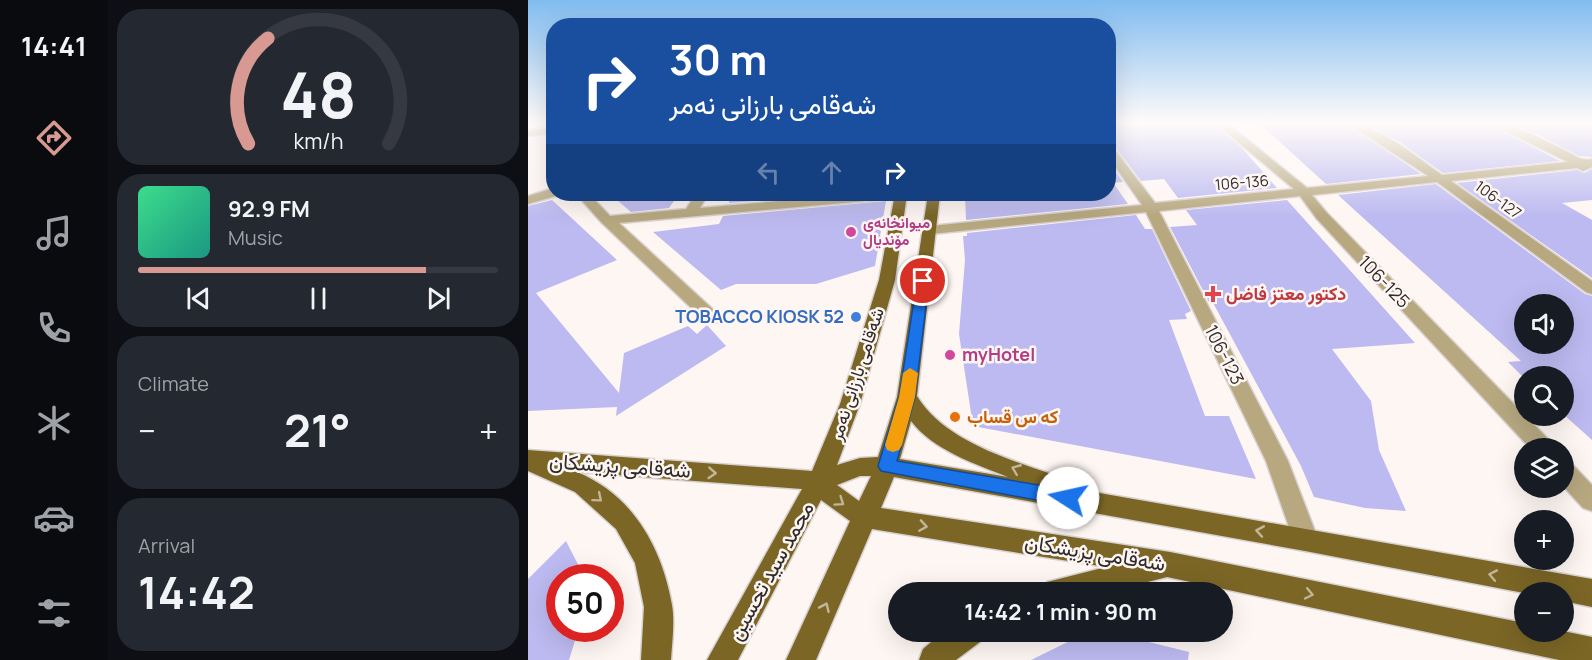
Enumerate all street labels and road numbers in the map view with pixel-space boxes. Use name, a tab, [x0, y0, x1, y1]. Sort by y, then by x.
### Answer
street label: 106-136	[1214, 170, 1270, 195]
street label: 106-127	[1471, 176, 1526, 224]
street label: 106-125	[1354, 250, 1416, 313]
street label: شەقامی بارزانی نەمر	[823, 304, 889, 444]
street label: 106-123	[1200, 321, 1250, 388]
street label: شەقامی پزیشکان	[548, 446, 692, 485]
street label: محمد سید تحسین	[720, 496, 820, 645]
street label: شەقامی پزیشکان	[1023, 527, 1168, 578]

